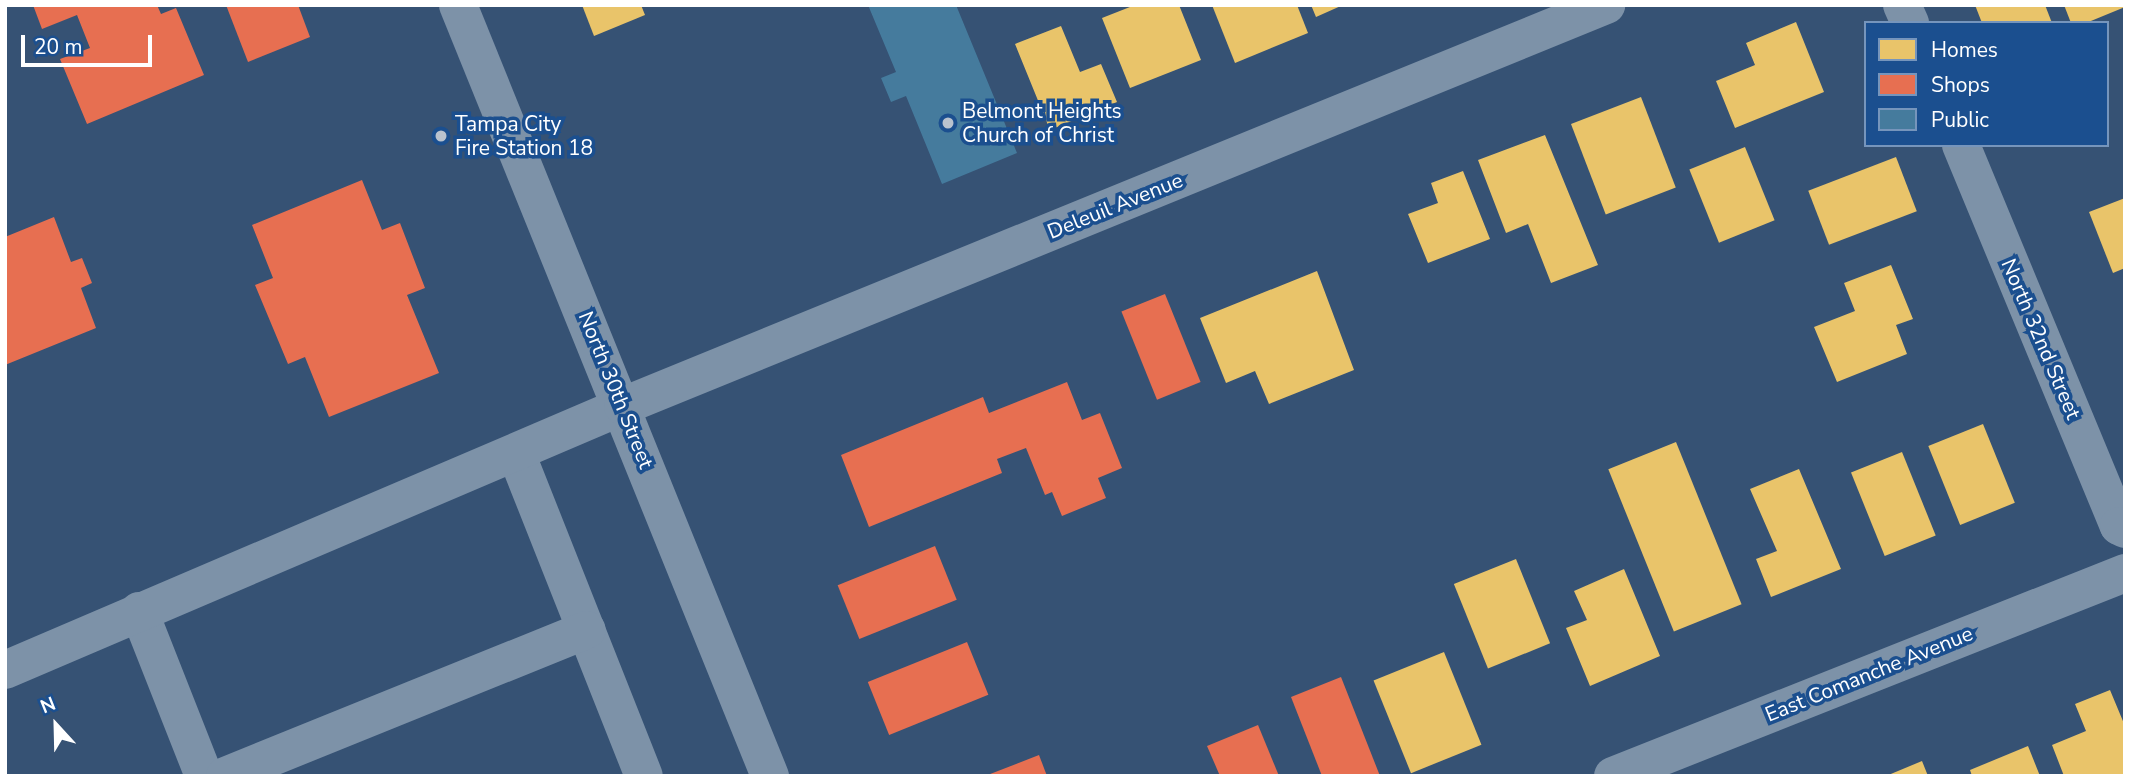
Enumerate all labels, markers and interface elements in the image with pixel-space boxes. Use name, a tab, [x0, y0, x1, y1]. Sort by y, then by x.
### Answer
scale bar	[24, 21, 156, 65]
legend	[1864, 21, 2109, 147]
text: 20 m	[34, 33, 83, 61]
text: Homes	[1931, 36, 1998, 64]
text: Shops	[1931, 71, 1990, 99]
place label: Belmont Heights Church of Christ	[962, 98, 1122, 148]
text: Public	[1931, 106, 1989, 134]
place label: Tampa City Fire Station 18	[455, 111, 593, 161]
marker: Belmont Heights Church of Christ	[940, 115, 956, 131]
marker: Tampa City Fire Station 18	[433, 128, 449, 144]
street label: Deleuil Avenue	[1044, 167, 1186, 245]
street label: North 32nd Street	[1996, 255, 2086, 423]
street label: North 30th Street	[573, 308, 659, 472]
street label: East Comanche Avenue	[1761, 621, 1977, 727]
north arrow	[21, 690, 91, 760]
text: N	[37, 691, 60, 720]

